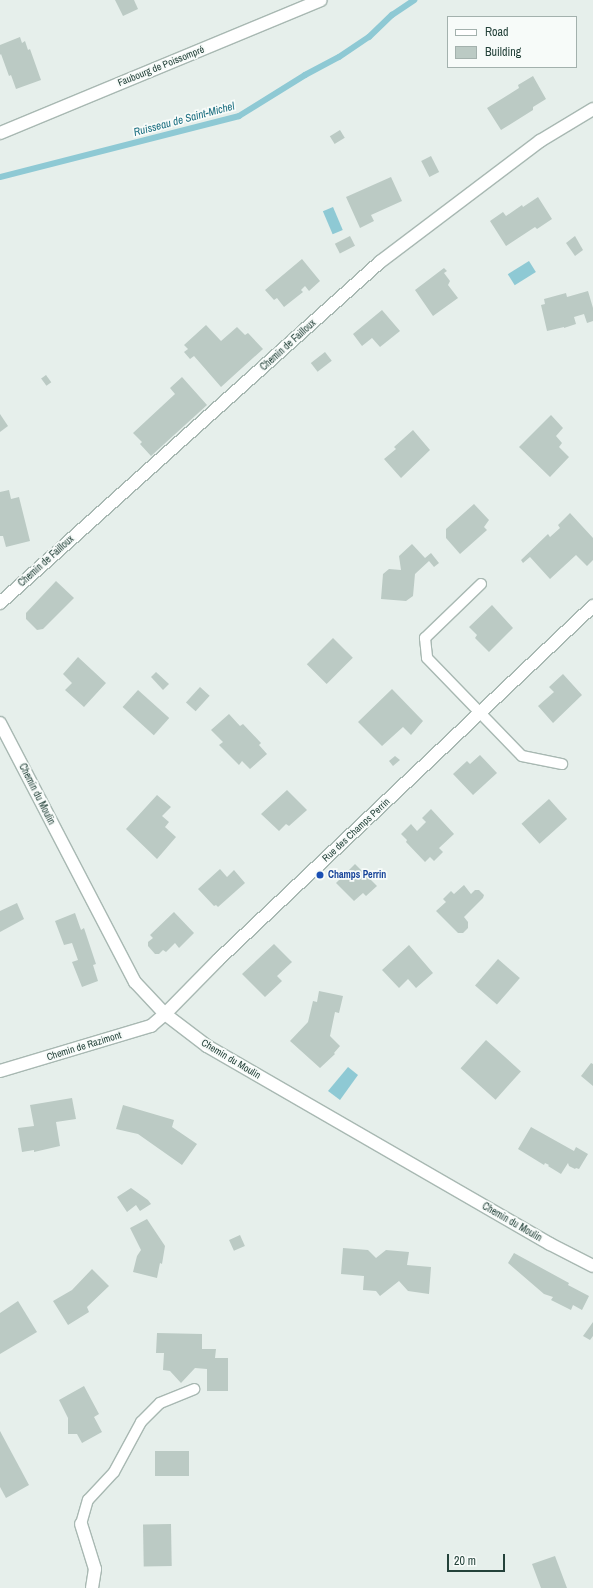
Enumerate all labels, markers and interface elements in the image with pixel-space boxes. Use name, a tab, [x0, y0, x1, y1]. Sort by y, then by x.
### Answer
legend	[447, 16, 577, 68]
text: Road	[485, 24, 509, 40]
street label: Faubourg de Poissompré	[116, 43, 206, 89]
text: Building	[485, 44, 521, 60]
water label: Ruisseau de Saint-Michel	[132, 99, 236, 139]
street label: Chemin de Failloux	[258, 317, 318, 373]
street label: Chemin de Failloux	[16, 533, 76, 589]
street label: Chemin du Moulin	[16, 761, 58, 827]
street label: Rue des Champs Perrin	[320, 796, 392, 864]
place label: Champs Perrin	[328, 869, 386, 881]
marker: Champs Perrin	[315, 870, 325, 880]
street label: Chemin de Razimont	[45, 1029, 123, 1063]
street label: Chemin du Moulin	[199, 1037, 263, 1081]
street label: Chemin du Moulin	[480, 1200, 544, 1244]
scale bar	[449, 1546, 507, 1572]
text: 20 m	[454, 1553, 476, 1569]

